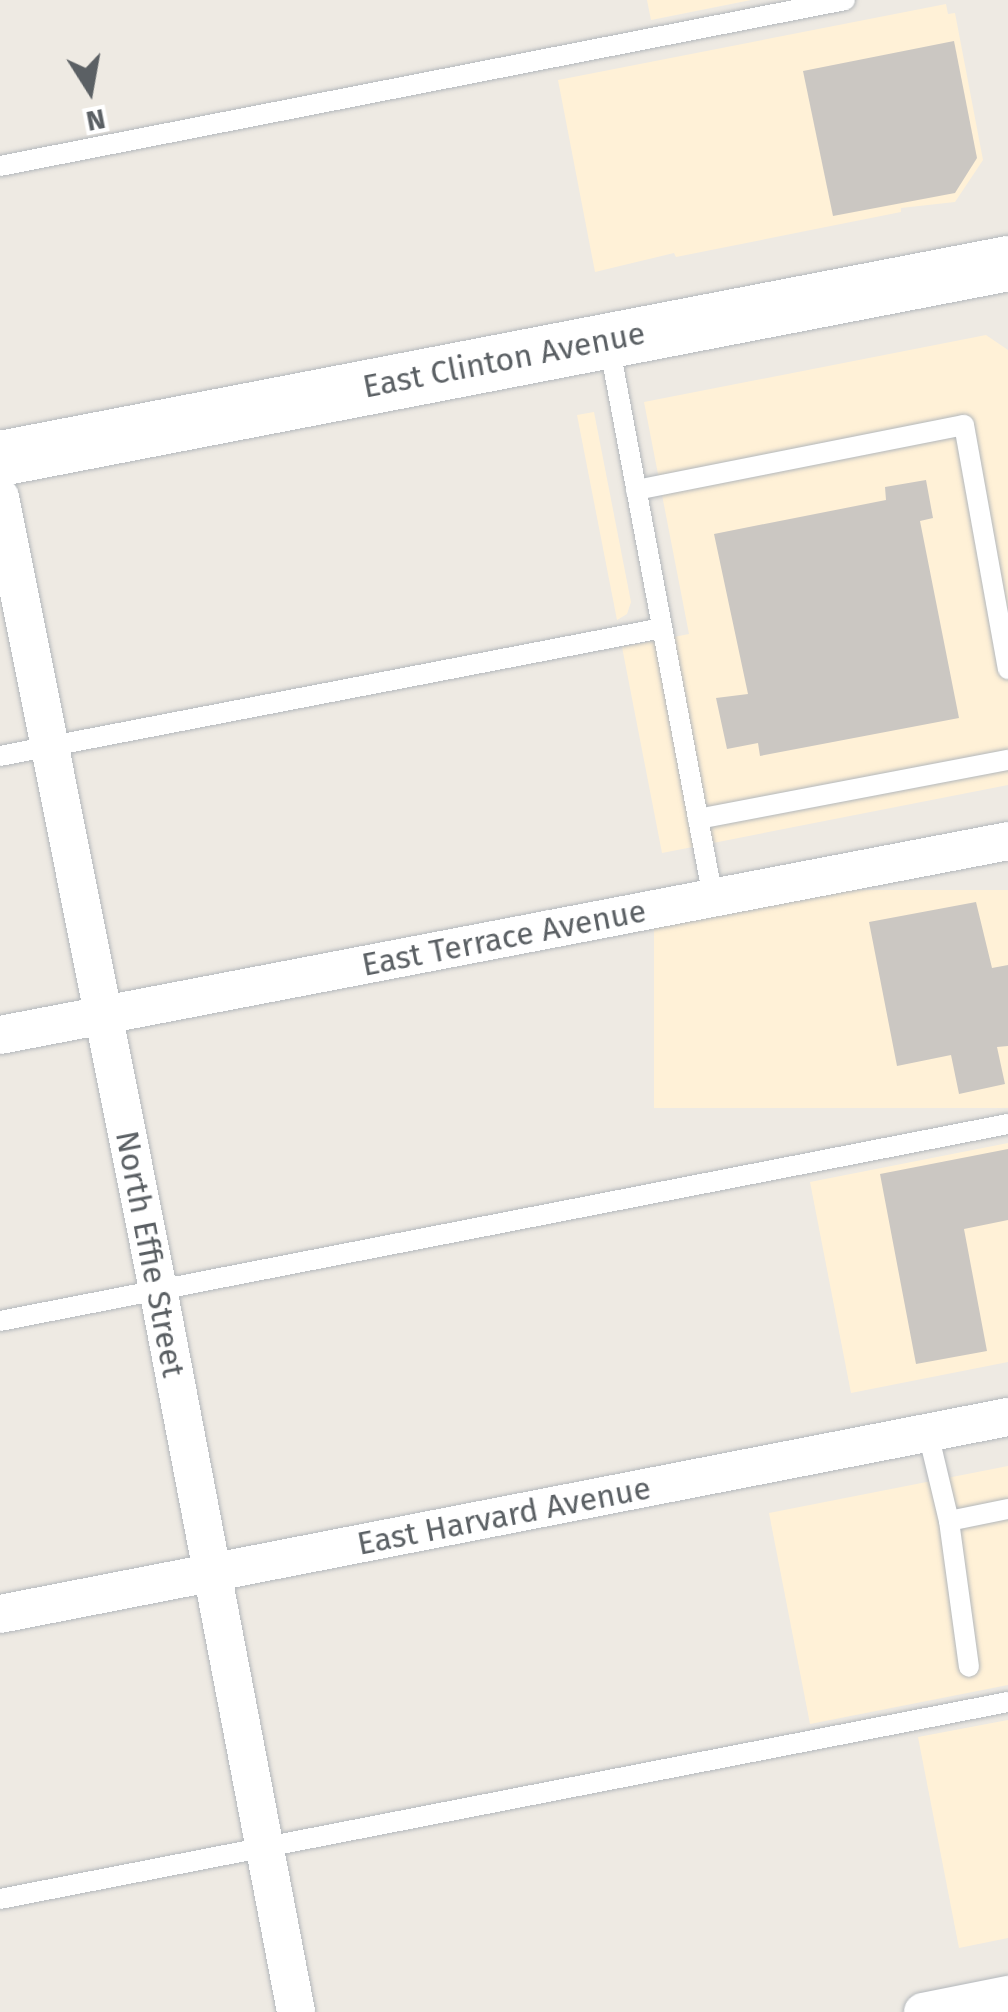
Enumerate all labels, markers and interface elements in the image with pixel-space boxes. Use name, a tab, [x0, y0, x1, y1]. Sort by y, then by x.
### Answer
north arrow	[40, 40, 140, 140]
text: N	[84, 102, 108, 138]
street label: East Clinton Avenue	[360, 314, 648, 406]
street label: East Terrace Avenue	[359, 892, 649, 984]
street label: North Effie Street	[107, 1128, 193, 1380]
street label: East Harvard Avenue	[354, 1469, 654, 1563]

